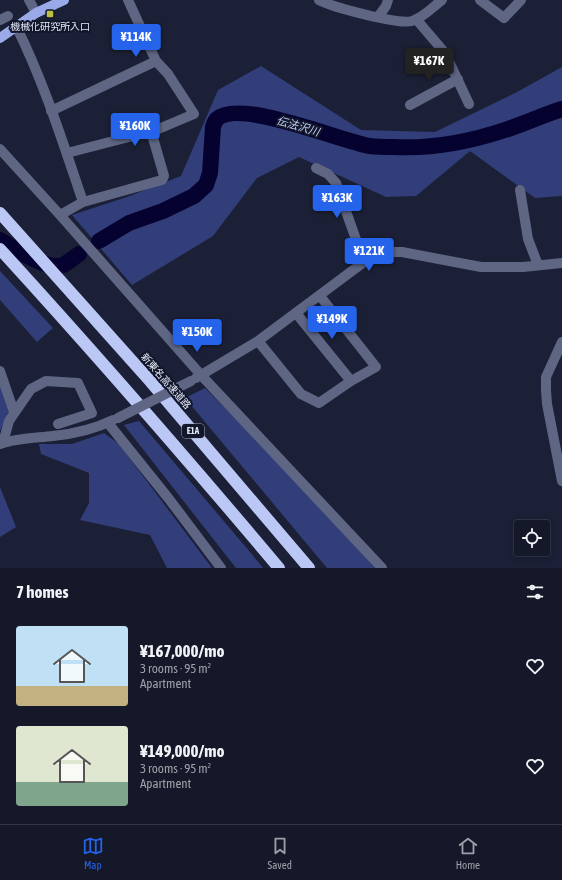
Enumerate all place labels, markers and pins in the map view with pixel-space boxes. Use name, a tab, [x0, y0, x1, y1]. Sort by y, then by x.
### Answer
marker: 機械化研究所入口	[45, 9, 55, 19]
place label: 機械化研究所入口	[10, 21, 90, 32]
pin: ¥114K	[108, 24, 164, 58]
pin: ¥167K	[401, 48, 457, 82]
pin: ¥160K	[107, 113, 163, 147]
pin: ¥163K	[309, 185, 365, 219]
pin: ¥121K	[341, 238, 397, 272]
pin: ¥149K	[304, 306, 360, 340]
pin: ¥150K	[169, 319, 225, 353]

